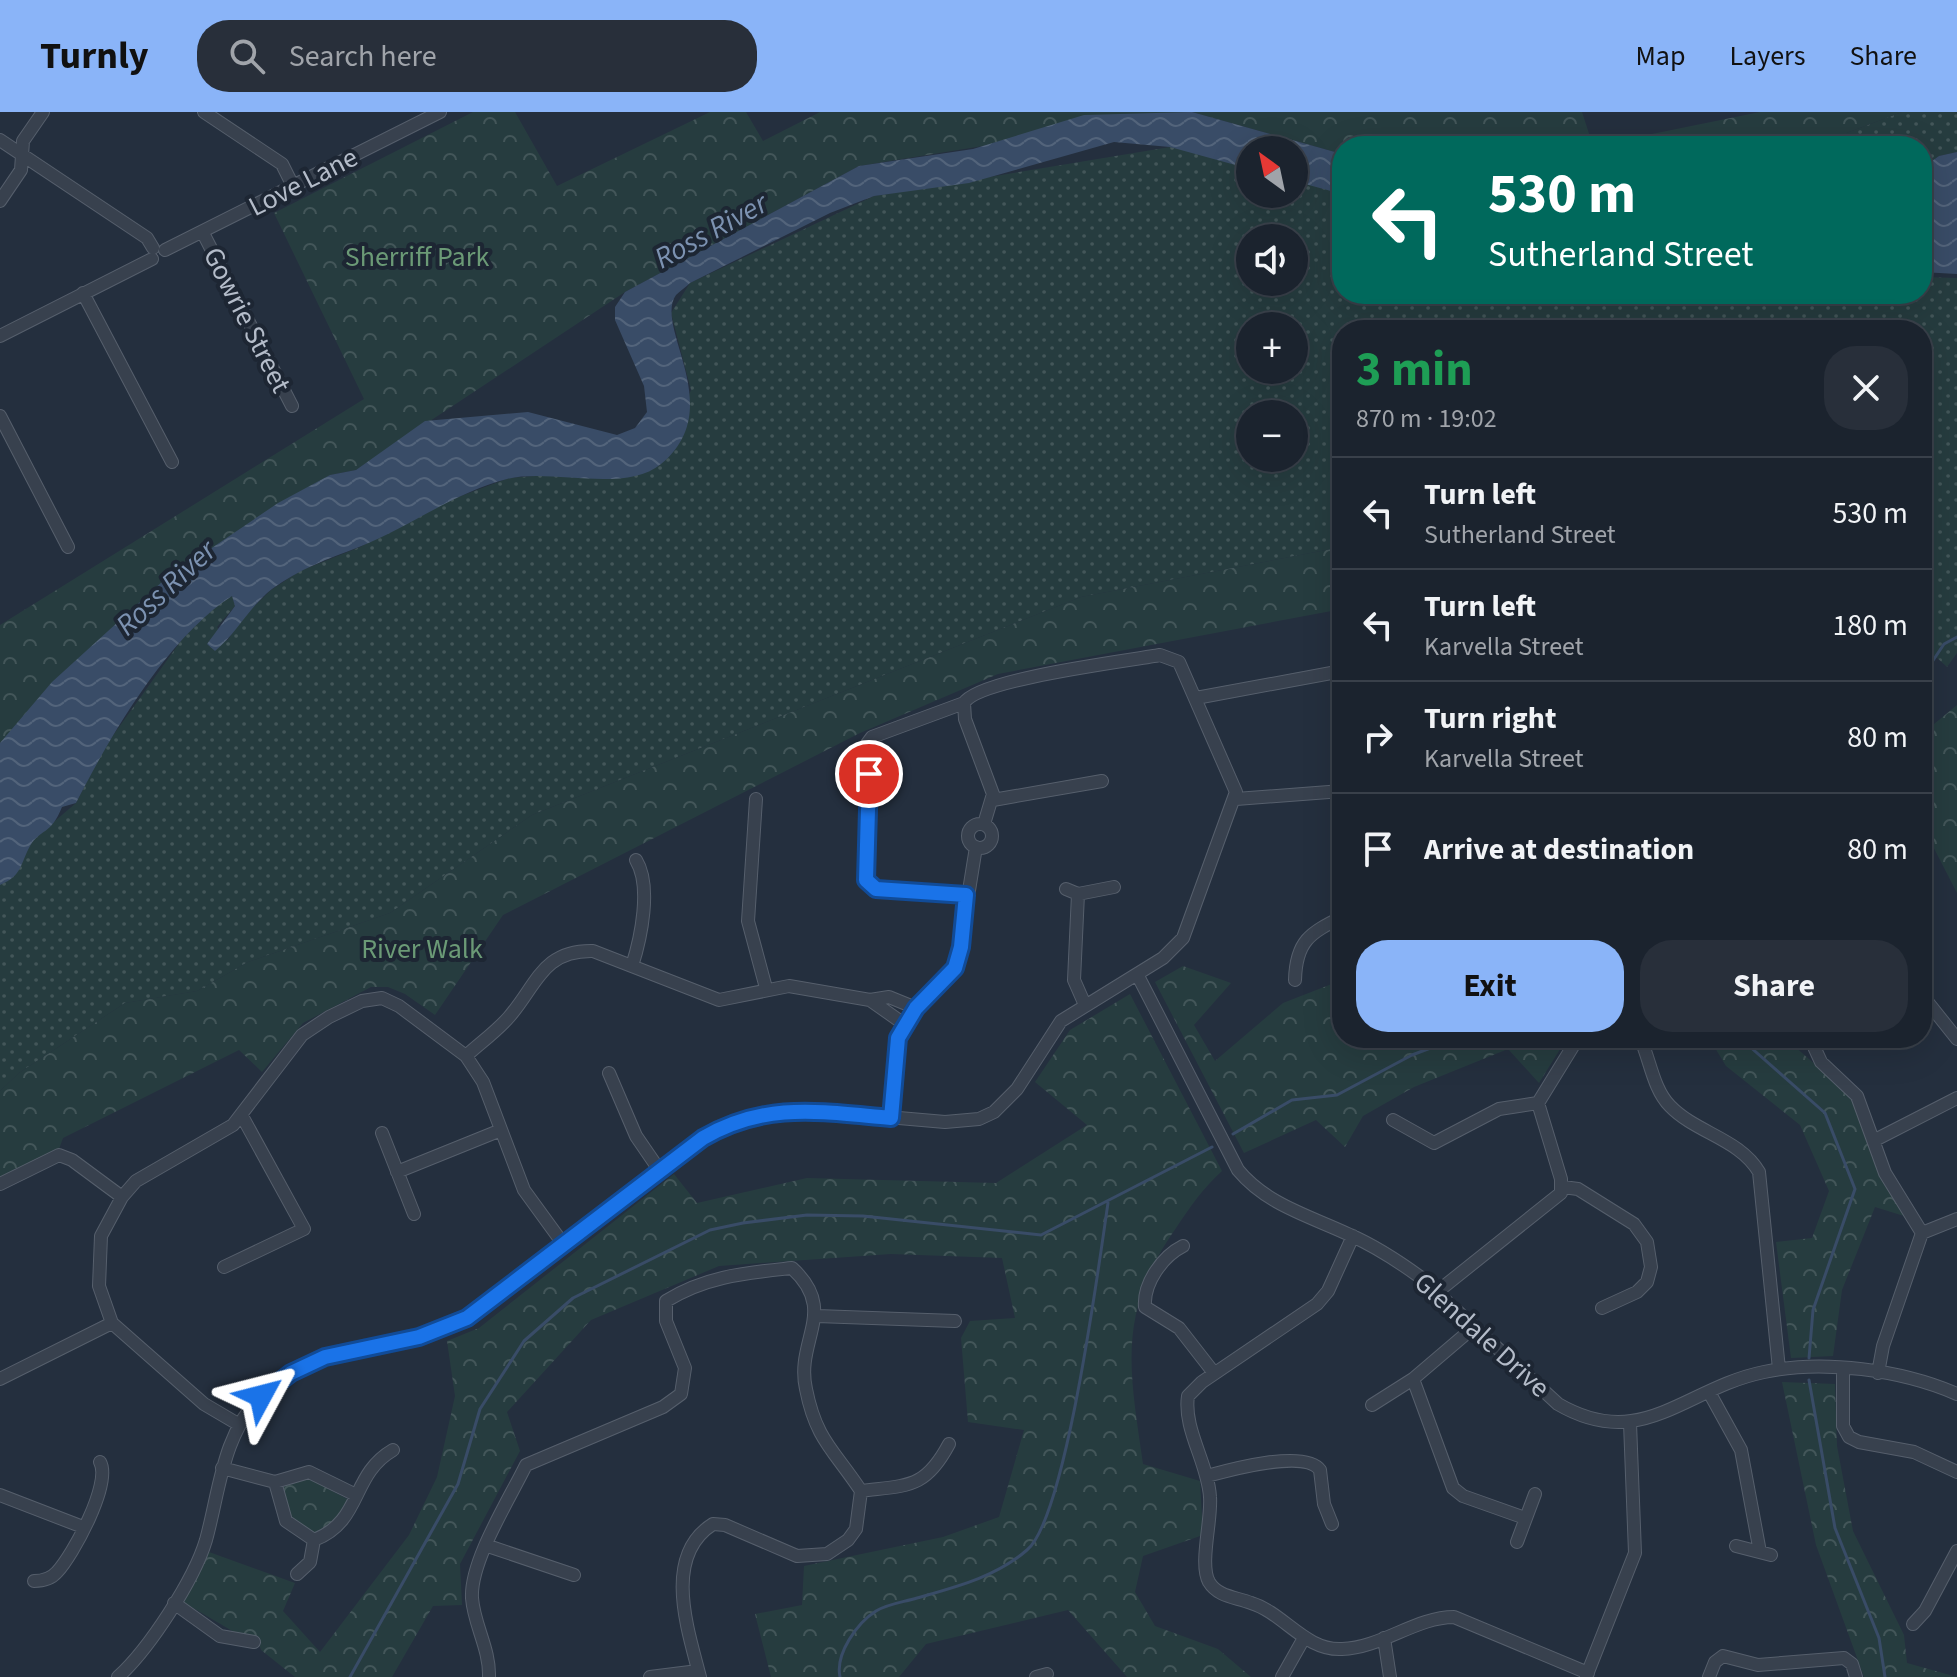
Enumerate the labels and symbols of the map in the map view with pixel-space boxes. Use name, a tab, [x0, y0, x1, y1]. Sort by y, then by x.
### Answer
north arrow	[1236, 136, 1308, 208]
street label: Love Lane	[241, 137, 365, 227]
water label: Ross River	[647, 181, 777, 280]
park label: Sherriff Park	[345, 237, 489, 277]
street label: Gowrie Street	[193, 240, 301, 400]
water label: Ross River	[106, 529, 227, 646]
pin	[835, 740, 903, 808]
park label: River Walk	[361, 929, 483, 969]
street label: Glendale Drive	[1405, 1263, 1559, 1407]
position arrow	[219, 1354, 303, 1438]

